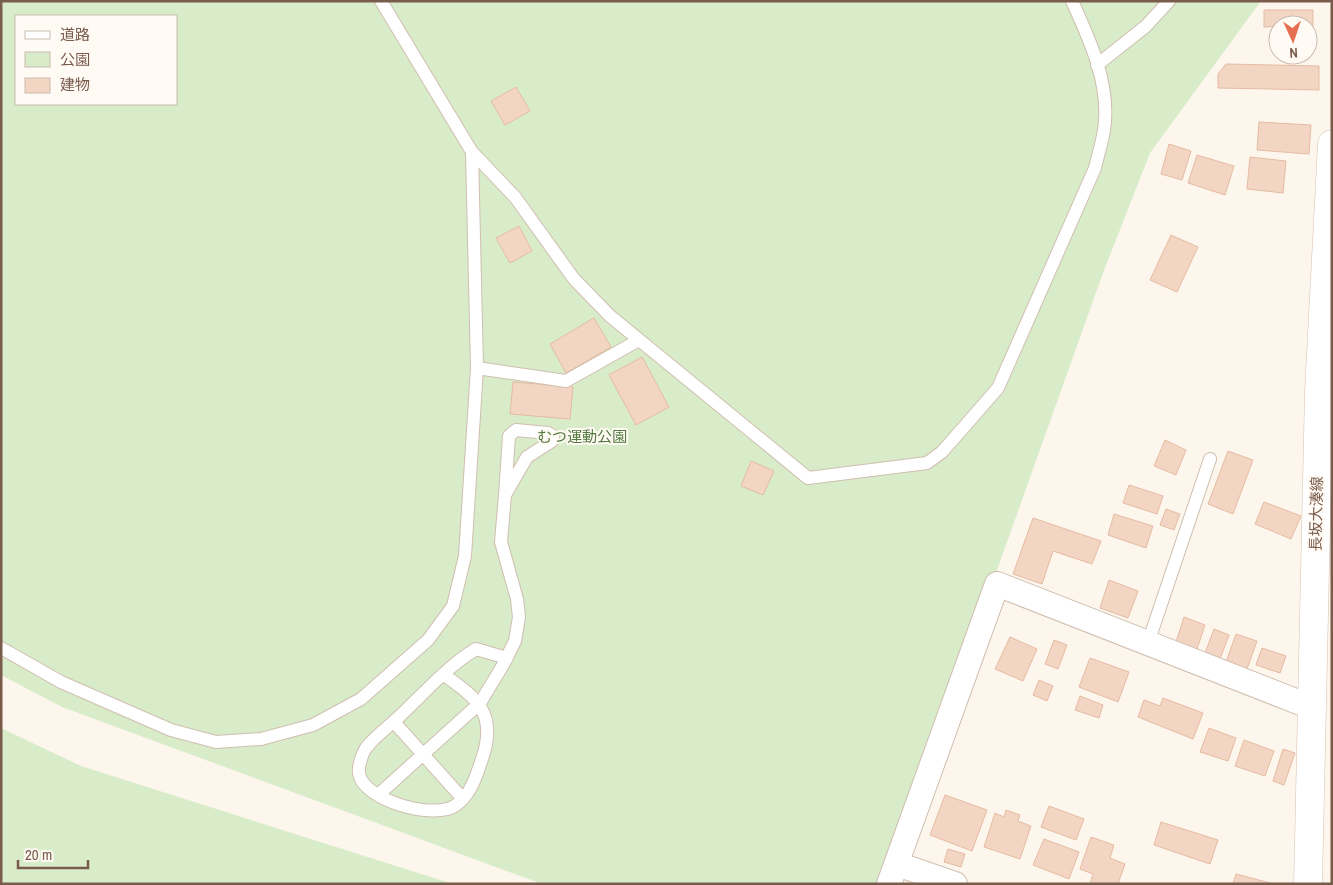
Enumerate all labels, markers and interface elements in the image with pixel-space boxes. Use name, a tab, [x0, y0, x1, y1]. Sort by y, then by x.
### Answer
legend	[15, 15, 178, 105]
north arrow	[1268, 15, 1318, 65]
text: 道路	[60, 24, 90, 45]
text: N	[1289, 44, 1298, 62]
text: 公園	[60, 49, 90, 70]
text: 建物	[60, 74, 90, 95]
park label: むつ運動公園	[537, 426, 627, 447]
street label: 長坂大湊線	[1305, 476, 1327, 552]
scale bar	[18, 838, 88, 870]
text: 20 m	[25, 844, 52, 865]

